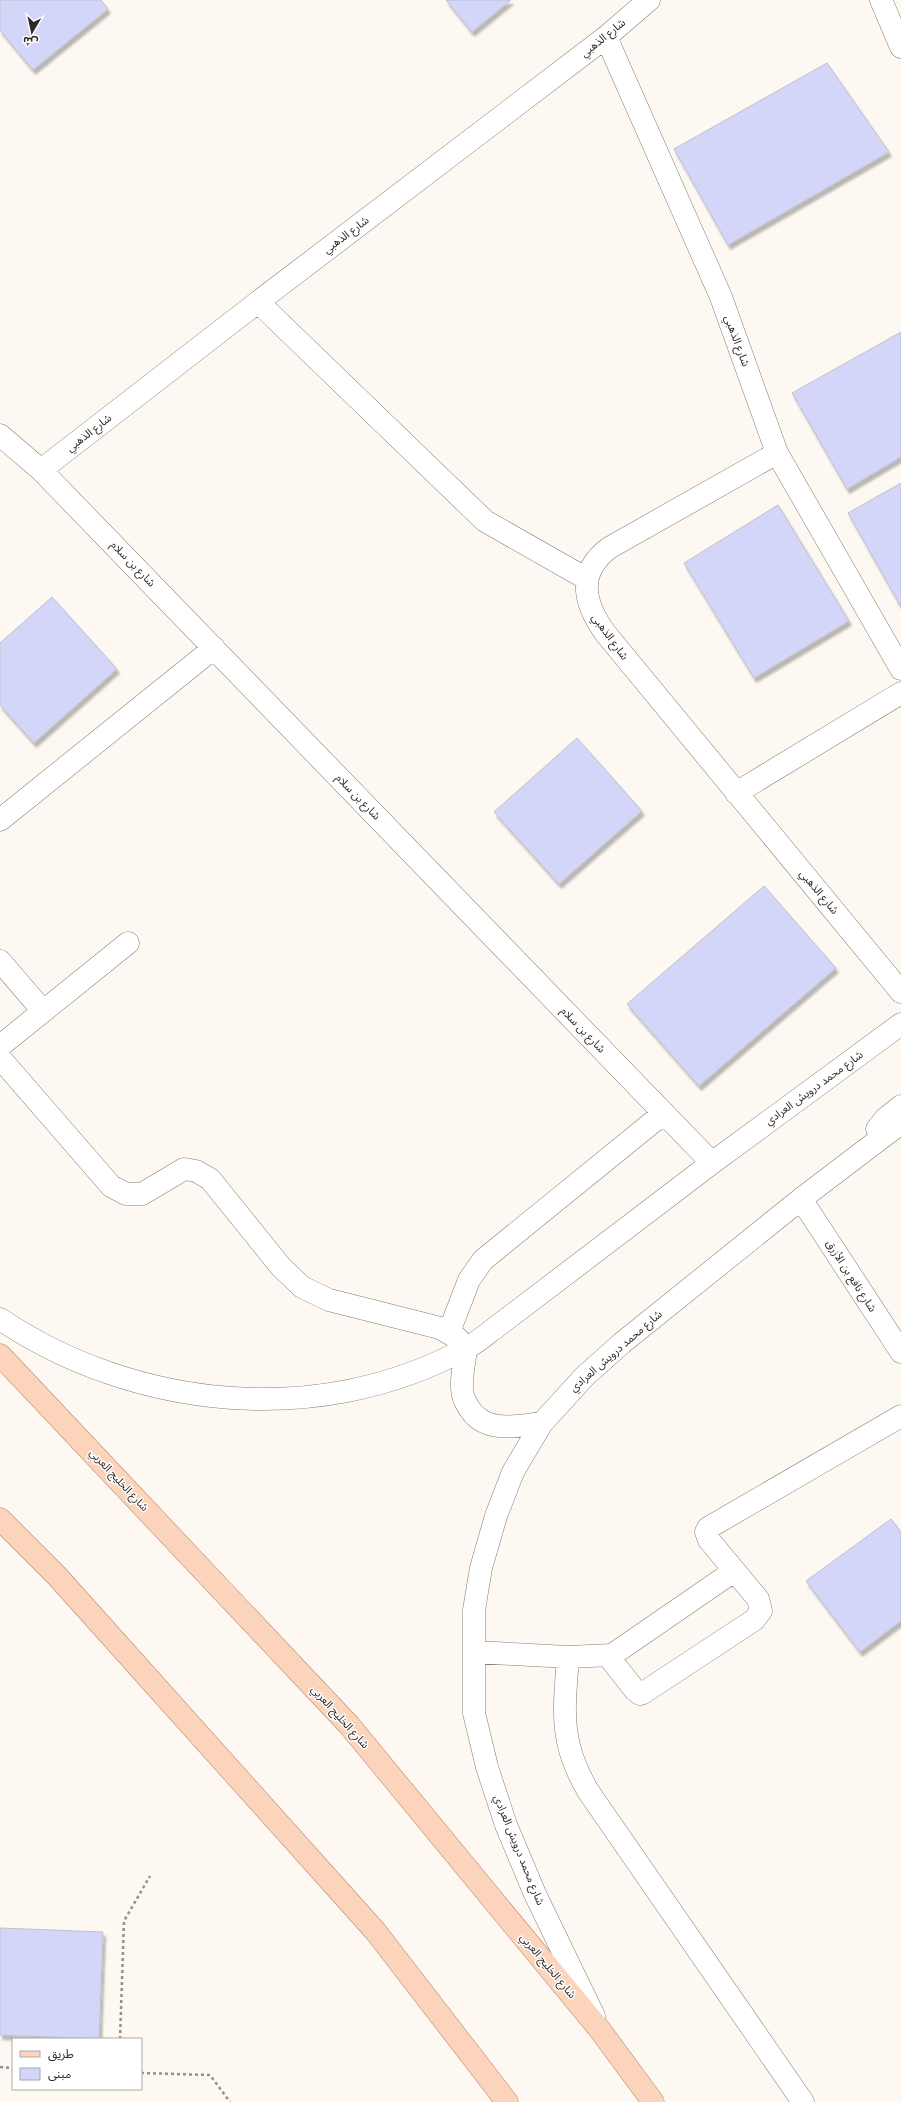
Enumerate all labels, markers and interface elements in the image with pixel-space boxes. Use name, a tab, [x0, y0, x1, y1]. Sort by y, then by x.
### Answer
north arrow	[12, 12, 52, 52]
street label: شارع الذهبي	[577, 15, 630, 62]
text: ش	[22, 33, 39, 50]
street label: شارع الذهبي	[320, 213, 373, 258]
street label: شارع الذهبي	[719, 313, 753, 370]
street label: شارع الذهبي	[63, 410, 116, 457]
street label: شارع بن سلام	[107, 538, 159, 591]
street label: شارع الذهبي	[587, 611, 632, 664]
street label: شارع بن سلام	[332, 771, 384, 824]
street label: شارع الذهبي	[795, 867, 842, 919]
street label: شارع بن سلام	[557, 1004, 609, 1057]
street label: شارع محمد درويش العرادي	[762, 1047, 867, 1130]
street label: شارع نافع بن الأزرق	[822, 1237, 880, 1315]
street label: شارع محمد درويش العرادي	[567, 1306, 667, 1397]
street label: شارع الخليج العربي	[85, 1445, 152, 1516]
street label: شارع الخليج العربي	[306, 1682, 373, 1753]
street label: شارع محمد درويش العرادي	[489, 1793, 548, 1908]
street label: شارع الخليج العربي	[515, 1930, 580, 2003]
legend	[12, 2038, 142, 2090]
text: طريق	[48, 2046, 74, 2062]
text: مبنى	[48, 2066, 71, 2082]

